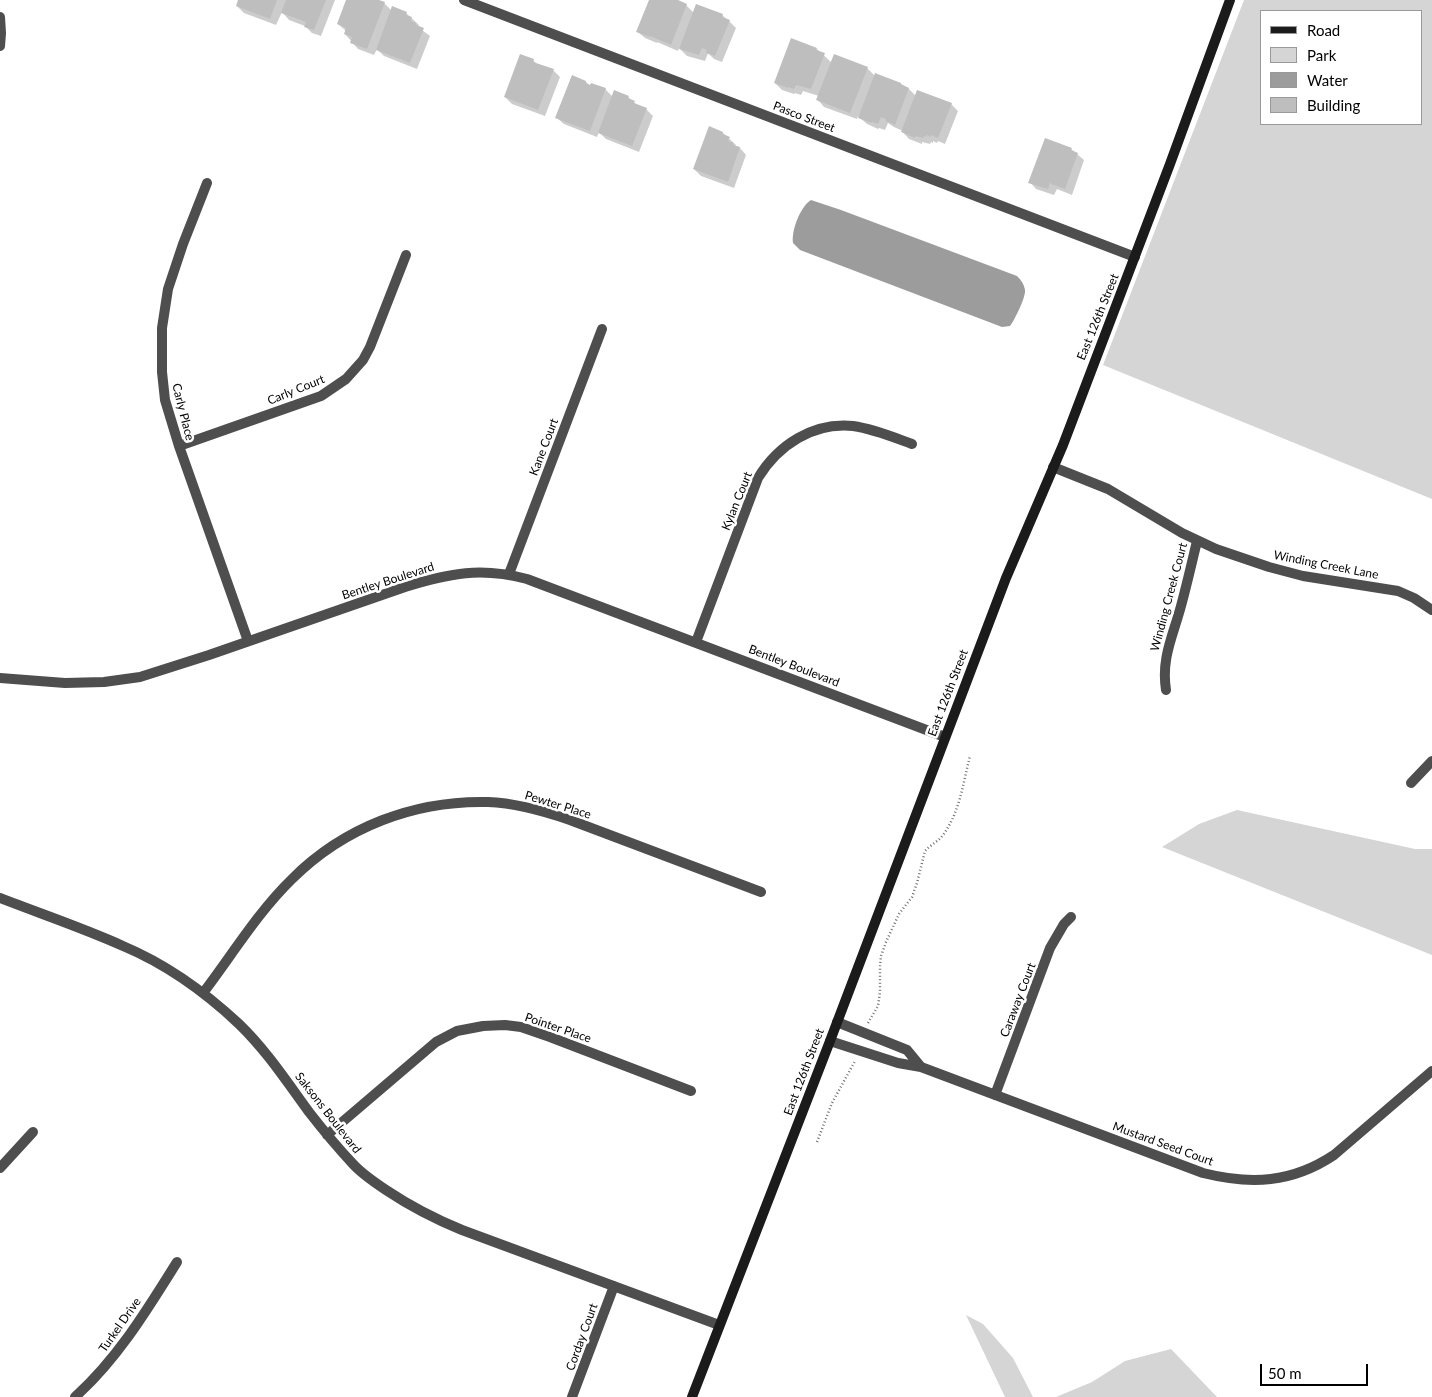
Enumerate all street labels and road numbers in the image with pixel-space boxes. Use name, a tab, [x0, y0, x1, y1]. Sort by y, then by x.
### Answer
street label: Pasco Street	[771, 99, 837, 135]
street label: East 126th Street	[1074, 272, 1122, 362]
street label: Carly Court	[265, 372, 327, 408]
street label: Carly Place	[169, 382, 197, 442]
street label: Kane Court	[527, 416, 561, 478]
street label: Kylan Court	[719, 469, 755, 533]
street label: Winding Creek Court	[1148, 541, 1190, 653]
street label: Winding Creek Lane	[1272, 548, 1380, 582]
street label: Bentley Boulevard	[340, 559, 436, 603]
street label: Bentley Boulevard	[746, 642, 842, 690]
street label: East 126th Street	[925, 648, 971, 738]
street label: Pewter Place	[523, 788, 593, 822]
street label: Caraway Court	[997, 961, 1039, 1039]
street label: Pointer Place	[523, 1010, 593, 1046]
street label: East 126th Street	[781, 1027, 827, 1117]
street label: Saksons Boulevard	[292, 1070, 364, 1156]
street label: Mustard Seed Court	[1111, 1119, 1215, 1169]
street label: Turkel Drive	[96, 1295, 144, 1355]
street label: Corday Court	[563, 1301, 601, 1373]

